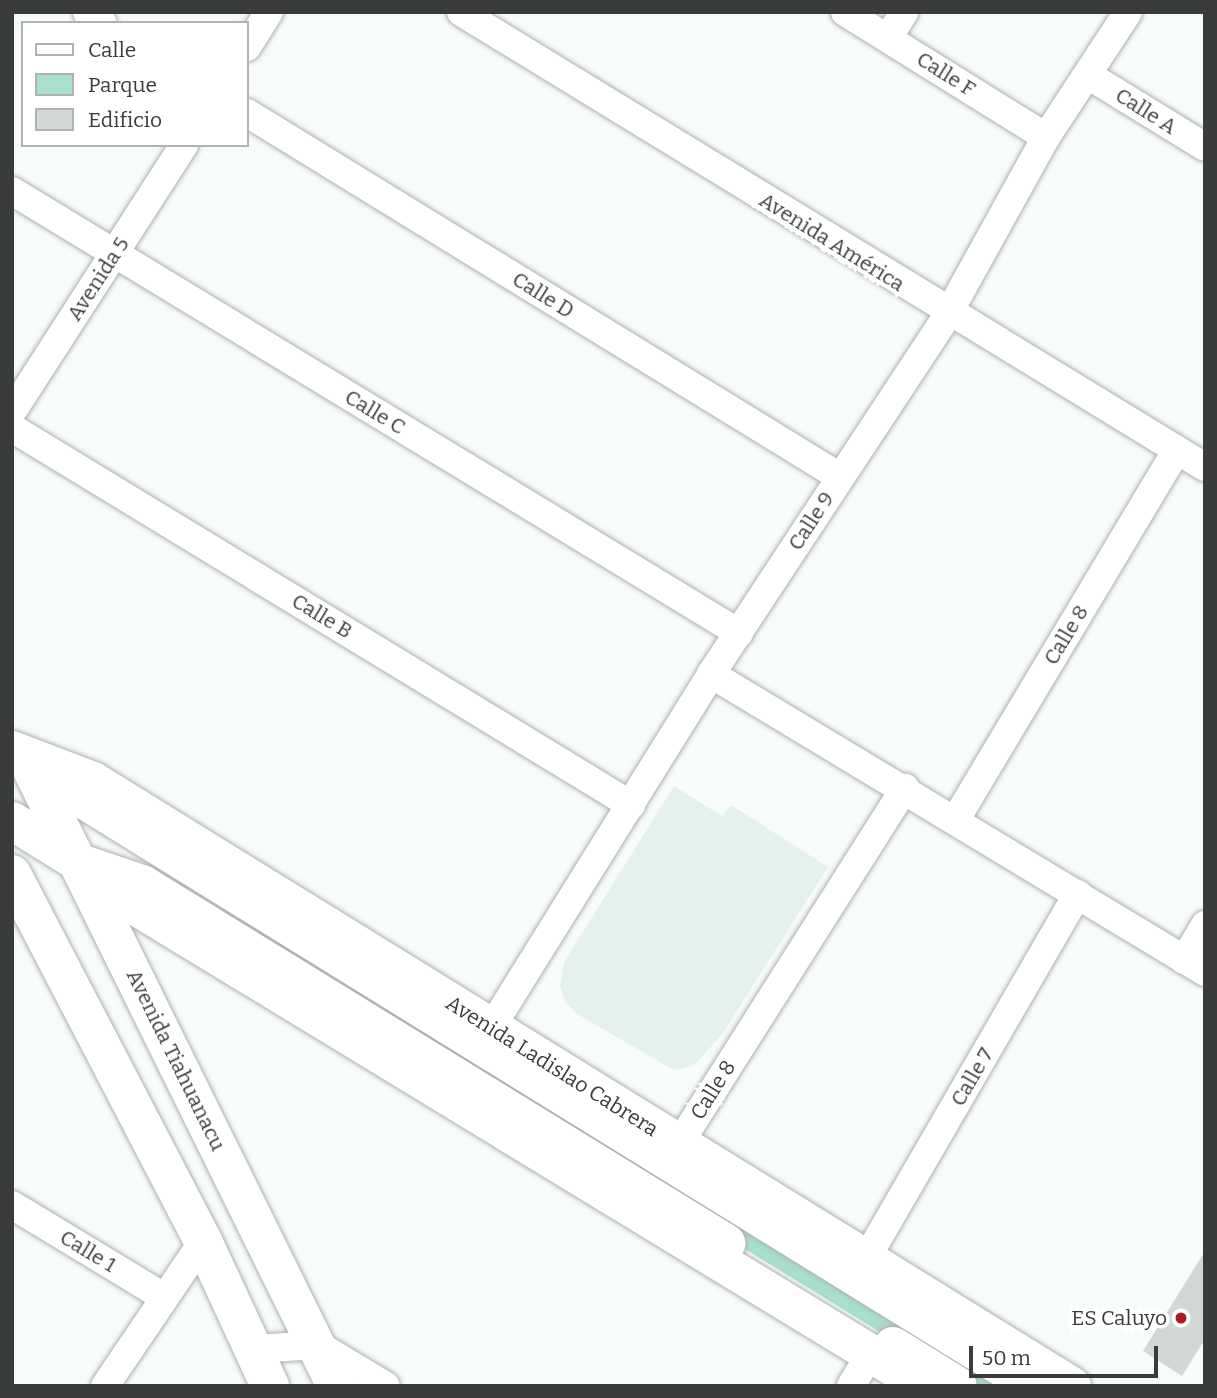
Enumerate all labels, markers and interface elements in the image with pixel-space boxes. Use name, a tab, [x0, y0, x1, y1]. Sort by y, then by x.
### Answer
legend	[21, 21, 248, 147]
text: Calle	[88, 37, 136, 63]
street label: Calle F	[912, 46, 980, 102]
text: Parque	[88, 72, 157, 98]
street label: Calle A	[1111, 82, 1181, 140]
text: Edificio	[88, 107, 162, 133]
street label: Avenida América	[755, 187, 909, 297]
street label: Avenida 5	[62, 232, 134, 326]
street label: Calle D	[508, 266, 578, 324]
street label: Calle C	[340, 384, 410, 440]
street label: Calle 9	[783, 487, 839, 555]
street label: Calle B	[287, 588, 357, 644]
street label: Calle 8	[1038, 601, 1094, 669]
street label: Avenida Tiahuanacu	[121, 965, 231, 1155]
street label: Avenida Ladislao Cabrera	[441, 990, 663, 1142]
street label: Calle 7	[945, 1043, 999, 1111]
street label: Calle 8	[685, 1056, 741, 1124]
street label: Calle 1	[55, 1225, 121, 1277]
place label: ES Caluyo	[1071, 1305, 1167, 1331]
marker: ES Caluyo	[1173, 1310, 1189, 1326]
scale bar	[972, 1332, 1161, 1376]
text: 50 m	[982, 1345, 1031, 1371]

